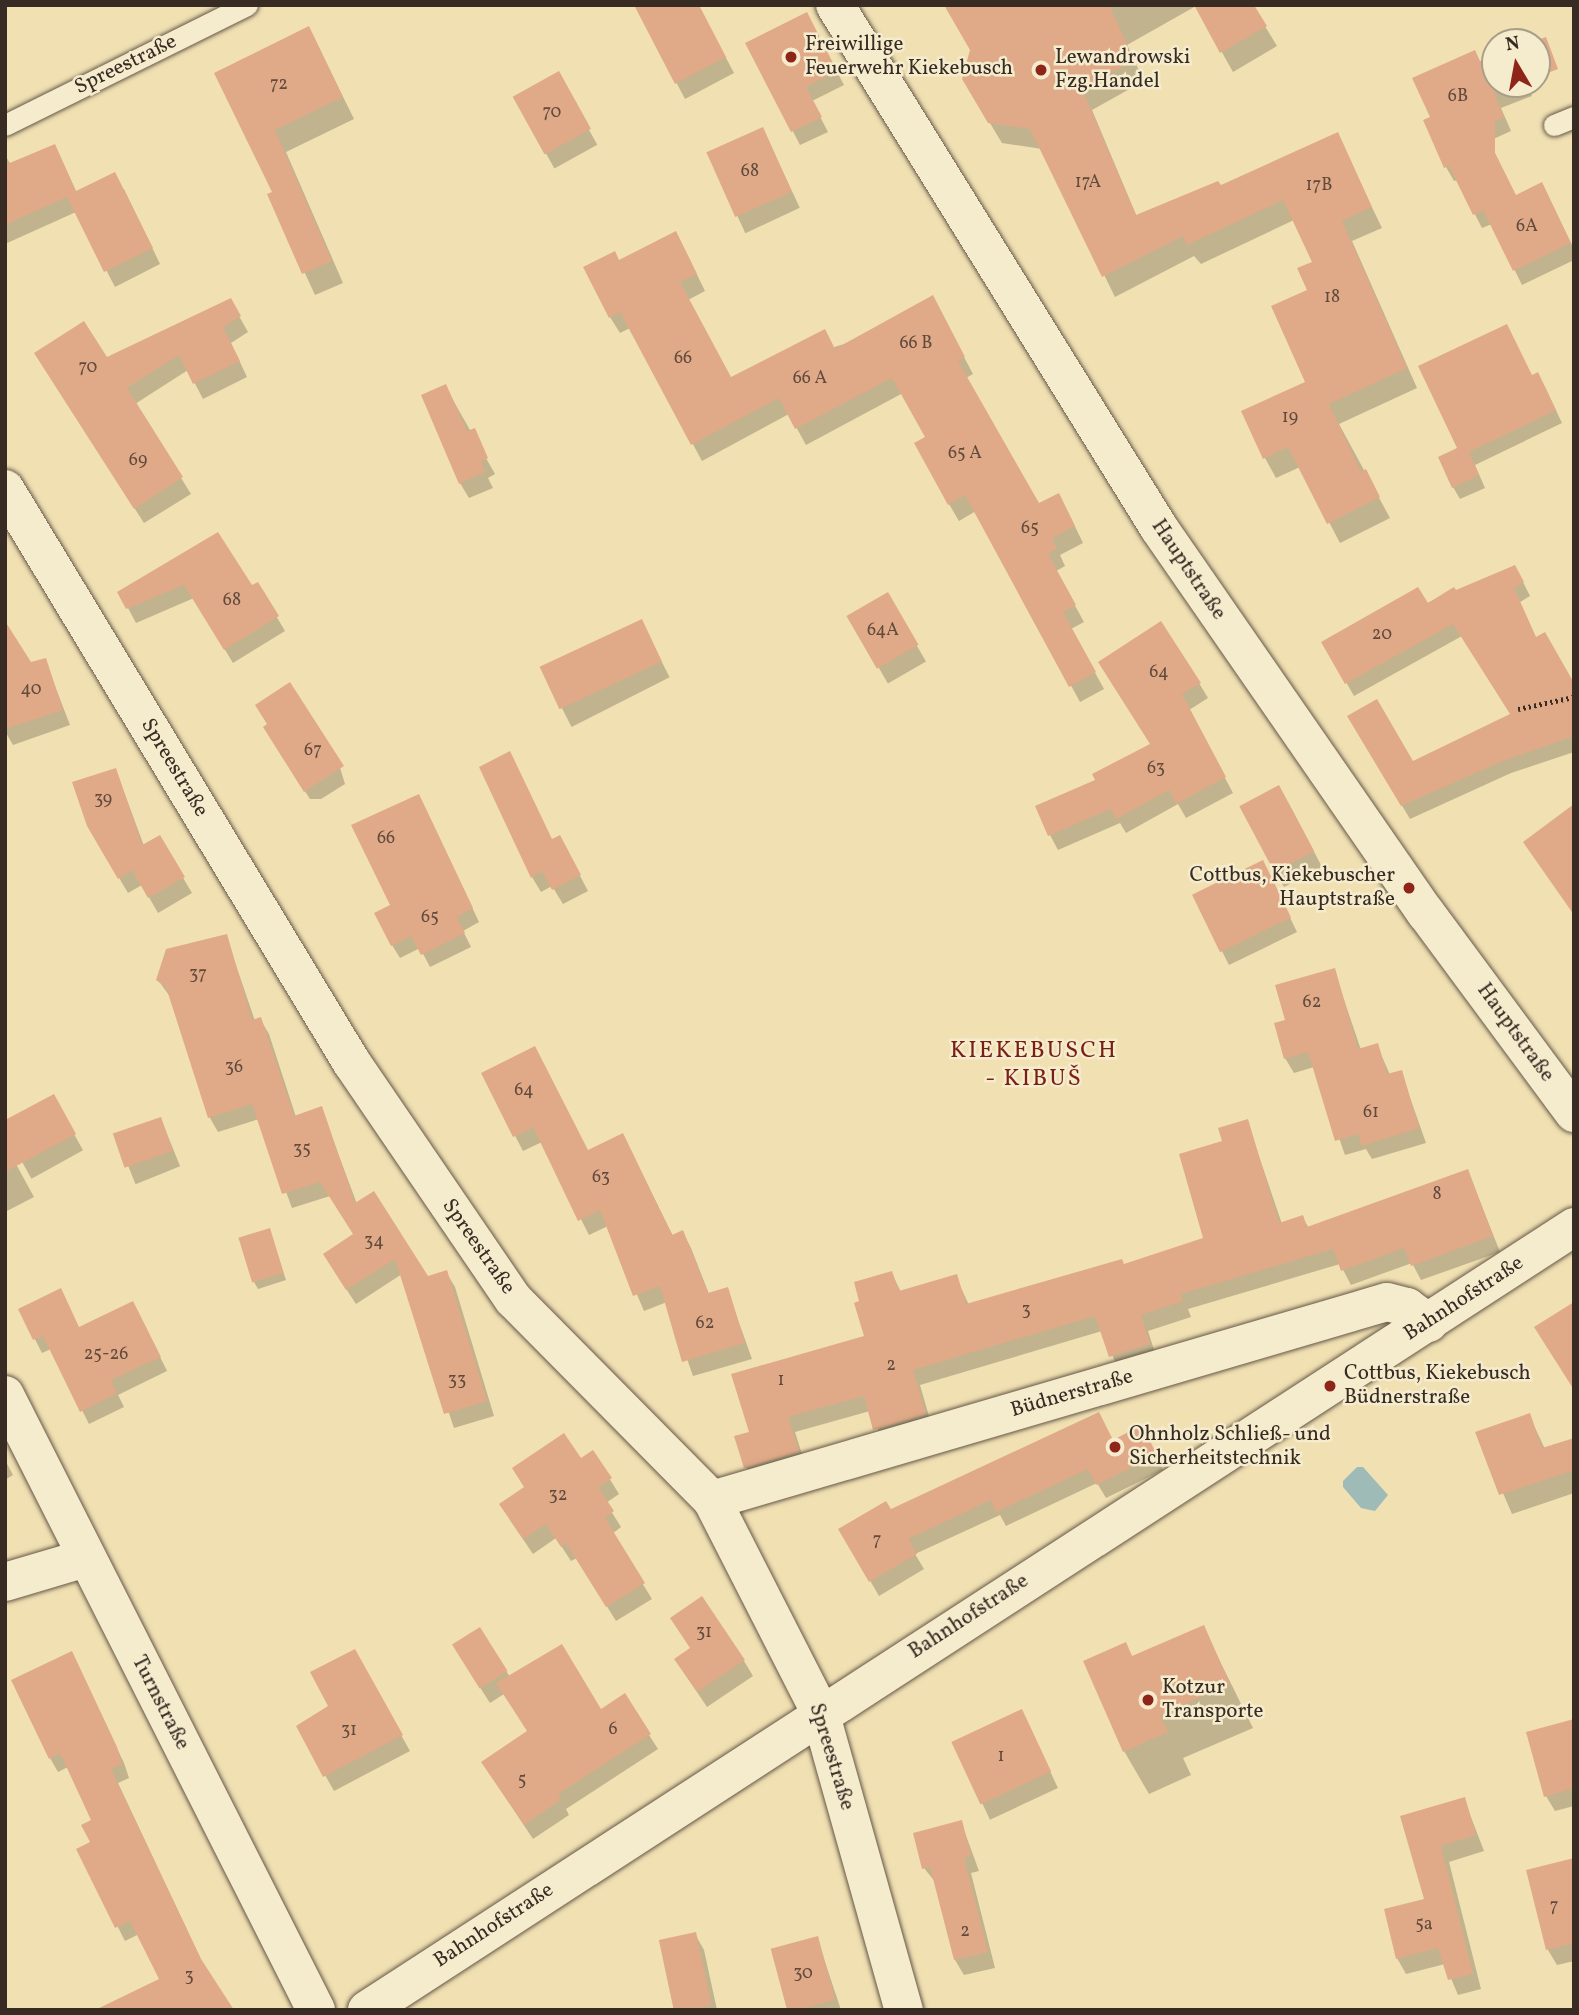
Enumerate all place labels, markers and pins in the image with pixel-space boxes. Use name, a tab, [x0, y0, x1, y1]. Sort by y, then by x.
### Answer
place label: Freiwillige Feuerwehr Kiekebusch	[805, 32, 1013, 82]
place label: Lewandrowski Fzg.Handel	[1055, 45, 1190, 95]
marker: Freiwillige Feuerwehr Kiekebusch	[783, 49, 799, 65]
marker: Lewandrowski Fzg.Handel	[1033, 62, 1049, 78]
place label: Cottbus, Kiekebuscher Hauptstraße	[1190, 863, 1395, 913]
marker: Cottbus, Kiekebuscher Hauptstraße	[1401, 880, 1417, 896]
place label: Cottbus, Kiekebusch Büdnerstraße	[1344, 1361, 1531, 1411]
marker: Cottbus, Kiekebusch Büdnerstraße	[1322, 1378, 1338, 1394]
place label: Ohnholz Schließ- und Sicherheitstechnik	[1129, 1422, 1331, 1472]
marker: Ohnholz Schließ- und Sicherheitstechnik	[1107, 1439, 1123, 1455]
place label: Kotzur Transporte	[1162, 1675, 1263, 1725]
marker: Kotzur Transporte	[1140, 1692, 1156, 1708]

